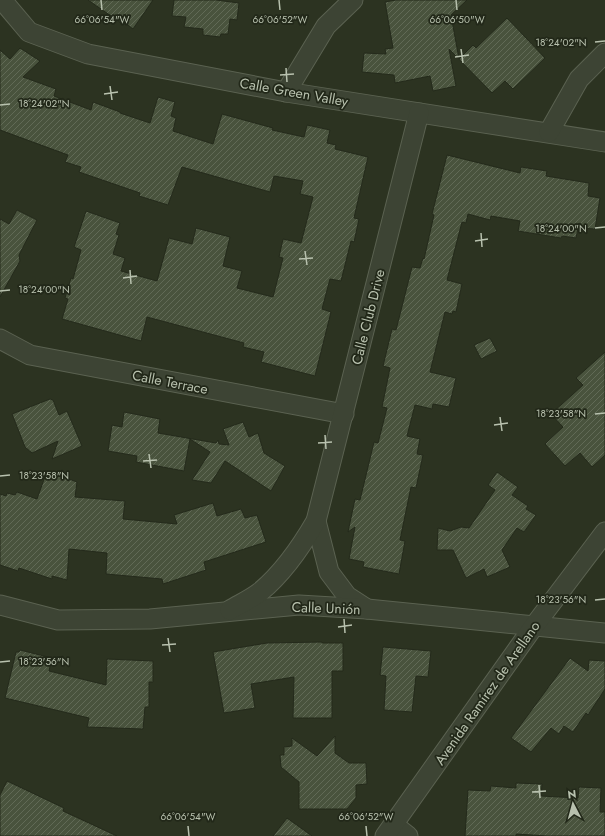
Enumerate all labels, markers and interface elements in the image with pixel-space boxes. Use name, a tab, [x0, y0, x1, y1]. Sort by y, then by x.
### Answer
text: 66°06'54"W	[75, 12, 130, 27]
text: 66°06'52"W	[253, 12, 307, 27]
text: 66°06'50"W	[429, 12, 485, 27]
text: 18°24'02"N	[535, 35, 587, 50]
street label: Calle Green Valley	[238, 73, 351, 112]
text: 18°24'02"N	[18, 96, 70, 111]
text: 18°24'00"N	[535, 221, 587, 236]
street label: Calle Club Drive	[346, 267, 390, 367]
text: 18°24'00"N	[18, 282, 70, 297]
street label: Calle Terrace	[130, 365, 210, 399]
text: 18°23'58"N	[536, 406, 586, 421]
text: 18°23'58"N	[19, 468, 69, 483]
text: 18°23'56"N	[536, 592, 586, 607]
street label: Calle Unión	[291, 597, 361, 619]
street label: Avenida Ramírez de Arellano	[430, 617, 545, 769]
text: 18°23'56"N	[19, 654, 69, 669]
north arrow	[553, 784, 593, 824]
text: N	[567, 786, 577, 802]
text: 66°06'54"W	[161, 809, 216, 824]
text: 66°06'52"W	[339, 809, 393, 824]

